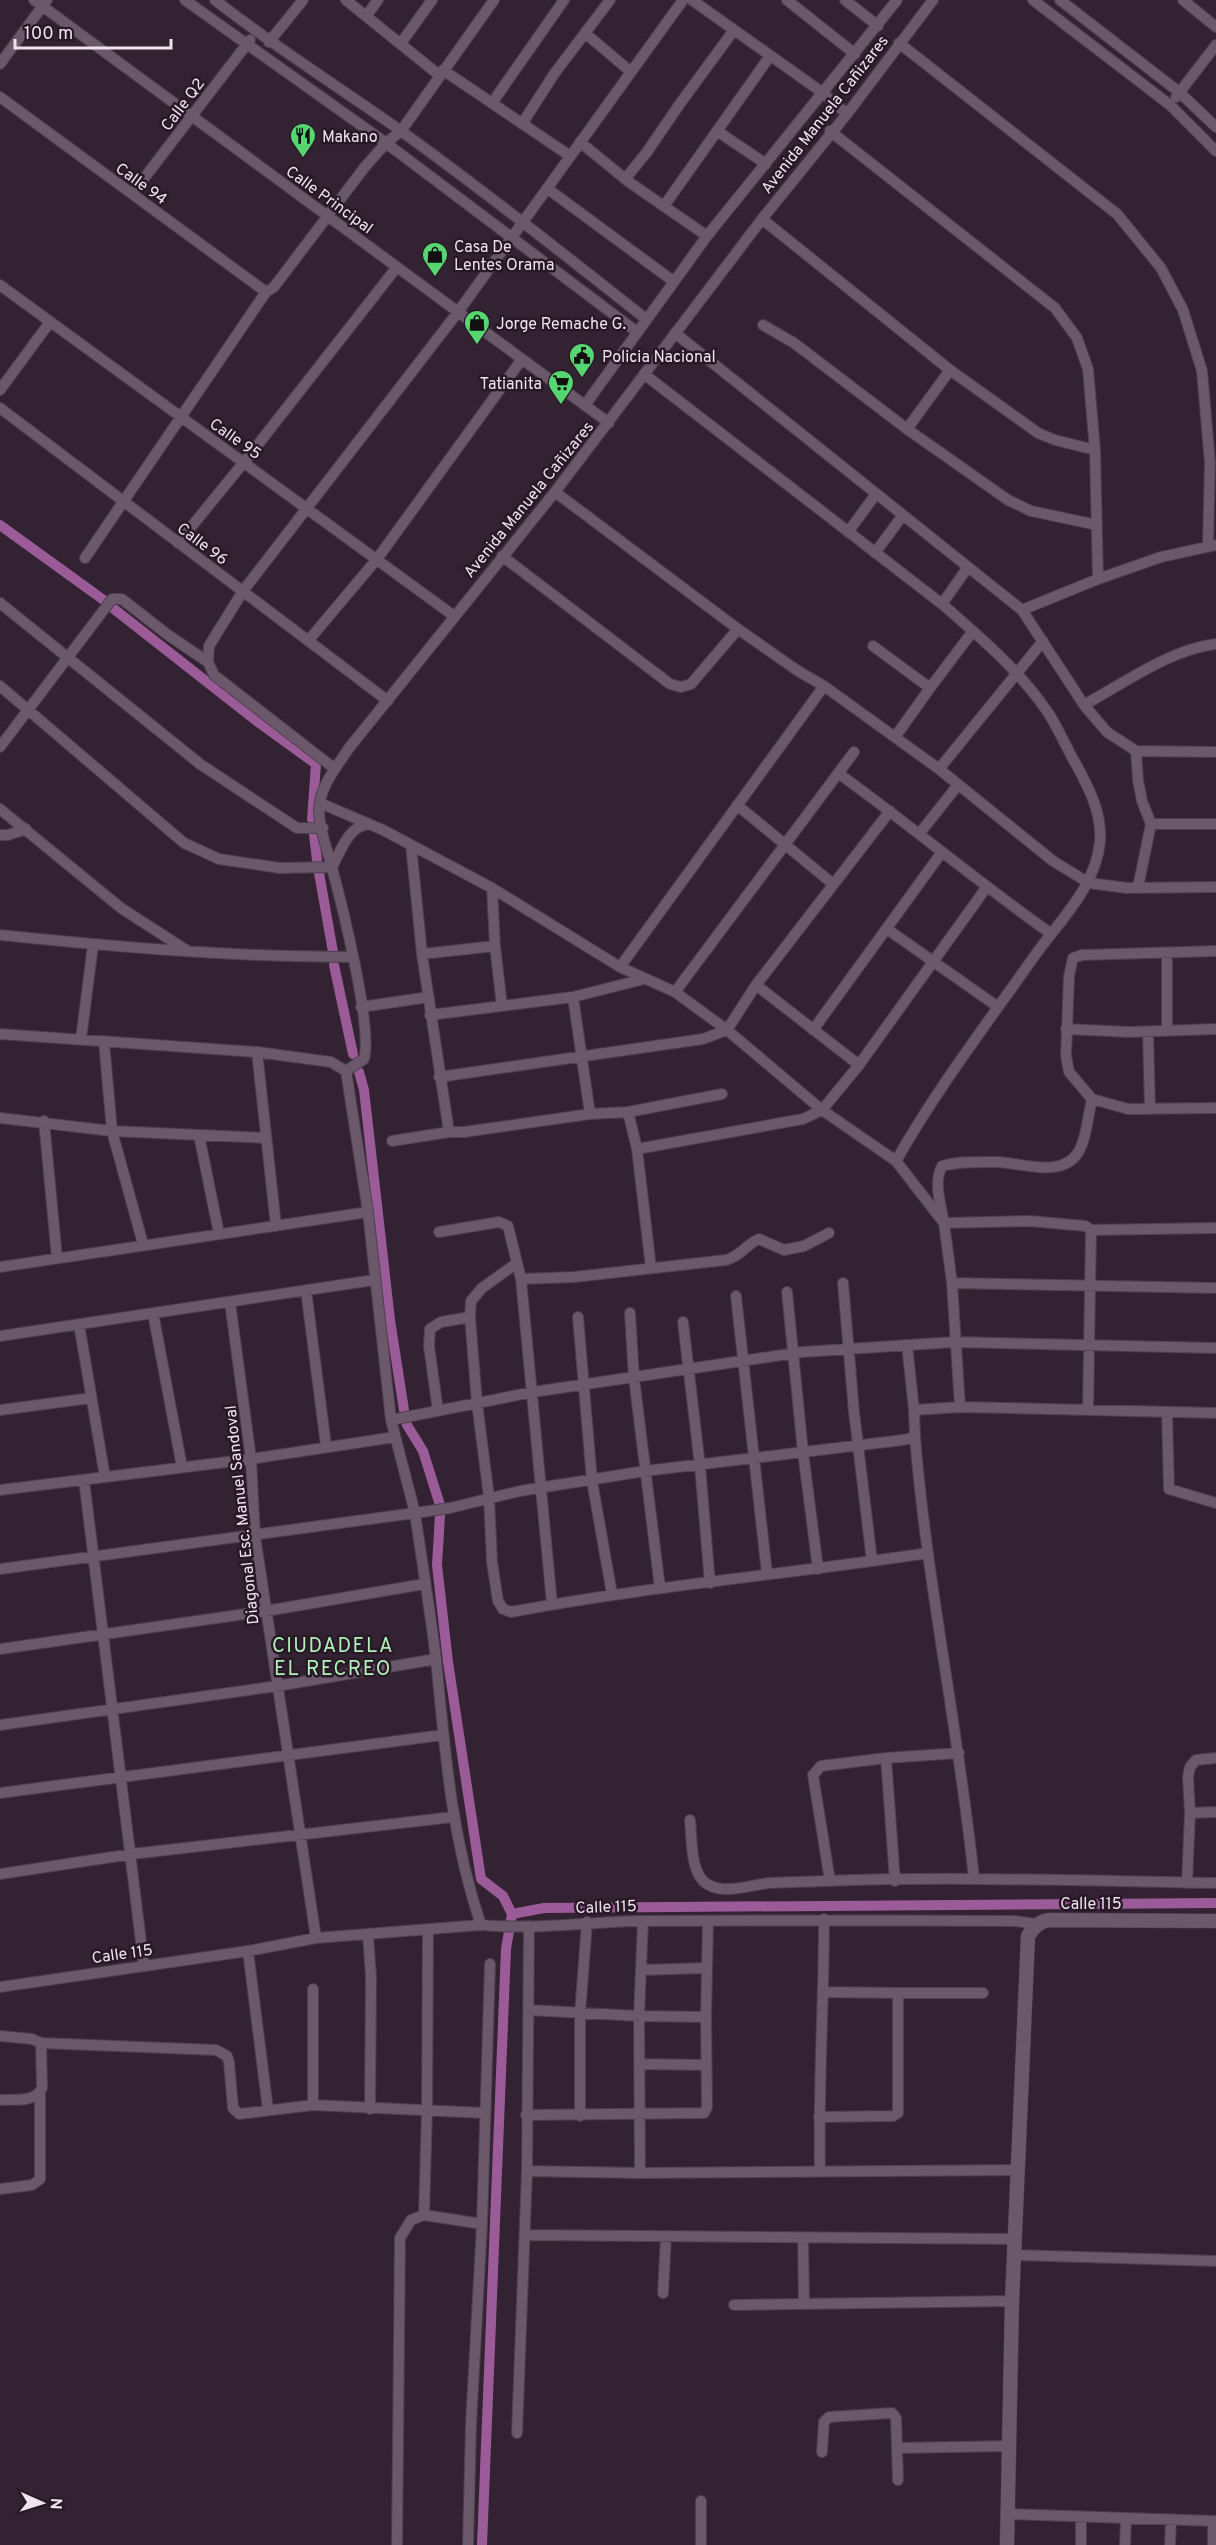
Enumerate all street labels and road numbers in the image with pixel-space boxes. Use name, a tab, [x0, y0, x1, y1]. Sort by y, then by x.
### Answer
street label: Avenida Manuela Cañizares	[757, 32, 894, 198]
street label: Calle Q2	[157, 75, 210, 136]
street label: Calle 94	[111, 159, 171, 210]
street label: Calle Principal	[281, 162, 376, 239]
street label: Calle 95	[205, 415, 265, 465]
street label: Avenida Manuela Cañizares	[460, 418, 599, 583]
street label: Calle 96	[172, 519, 231, 570]
street label: Diagonal Esc. Manuel Sandoval	[222, 1404, 264, 1625]
street label: Calle 115	[1060, 1895, 1122, 1915]
street label: Calle 115	[575, 1897, 637, 1919]
street label: Calle 115	[90, 1941, 154, 1969]

